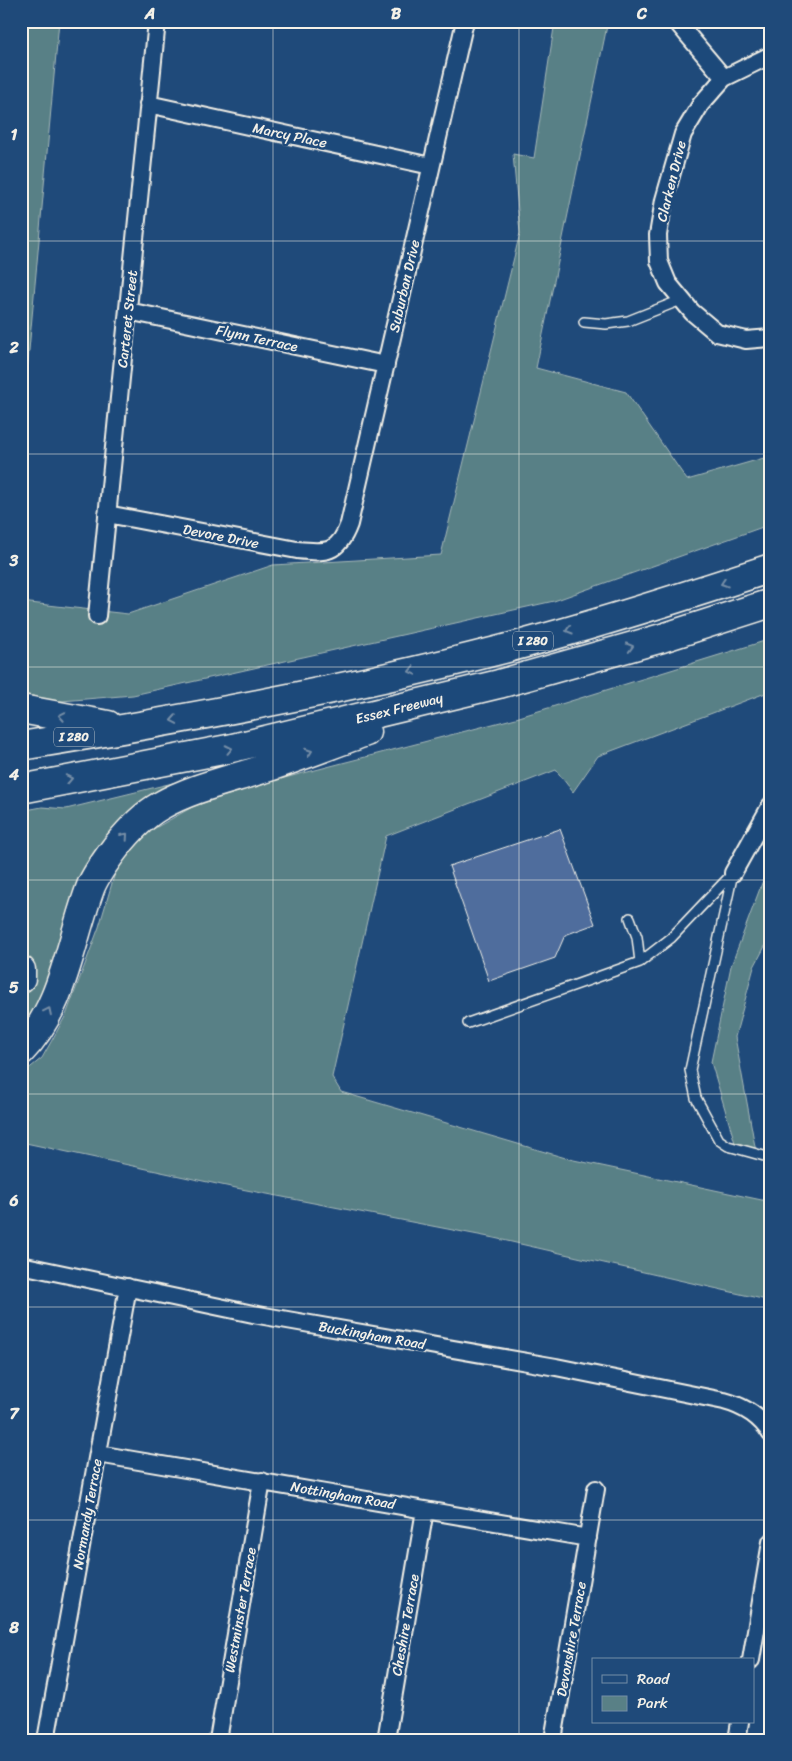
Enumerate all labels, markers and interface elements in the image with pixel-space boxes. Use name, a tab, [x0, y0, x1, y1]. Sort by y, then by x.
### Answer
text: A	[144, 0, 155, 28]
text: B	[391, 0, 402, 28]
text: C	[636, 0, 648, 28]
street label: Marcy Place	[250, 115, 329, 156]
text: 1	[11, 120, 18, 149]
street label: Clarken Drive	[649, 138, 694, 224]
street label: Suburban Drive	[382, 237, 427, 335]
street label: Carteret Street	[110, 269, 145, 369]
street label: Flynn Terrace	[214, 318, 300, 359]
text: 2	[8, 333, 19, 362]
street label: Devore Drive	[181, 517, 261, 556]
text: 3	[9, 546, 19, 575]
one-way arrow	[721, 577, 729, 587]
one-way arrow	[565, 625, 574, 635]
road number: I 280	[513, 631, 553, 650]
one-way arrow	[626, 642, 634, 652]
one-way arrow	[407, 665, 416, 676]
street label: Essex Freeway	[353, 685, 447, 731]
one-way arrow	[58, 712, 66, 722]
one-way arrow	[169, 715, 178, 725]
road number: I 280	[54, 728, 94, 746]
one-way arrow	[224, 744, 233, 755]
one-way arrow	[304, 748, 313, 758]
text: 4	[8, 760, 19, 789]
one-way arrow	[65, 775, 74, 785]
one-way arrow	[120, 832, 129, 841]
text: 5	[9, 973, 19, 1002]
one-way arrow	[42, 1007, 52, 1016]
text: 6	[8, 1186, 19, 1215]
street label: Buckingham Road	[317, 1314, 429, 1357]
text: 7	[9, 1399, 20, 1428]
street label: Normandy Terrace	[65, 1457, 110, 1571]
street label: Nottingham Road	[289, 1474, 399, 1517]
street label: Westminster Terrace	[217, 1545, 264, 1675]
street label: Cheshire Terrace	[384, 1572, 427, 1678]
street label: Devonshire Terrace	[549, 1579, 594, 1699]
text: 8	[8, 1613, 19, 1642]
legend	[592, 1658, 754, 1724]
text: Road	[637, 1666, 670, 1692]
text: Park	[637, 1690, 668, 1716]

